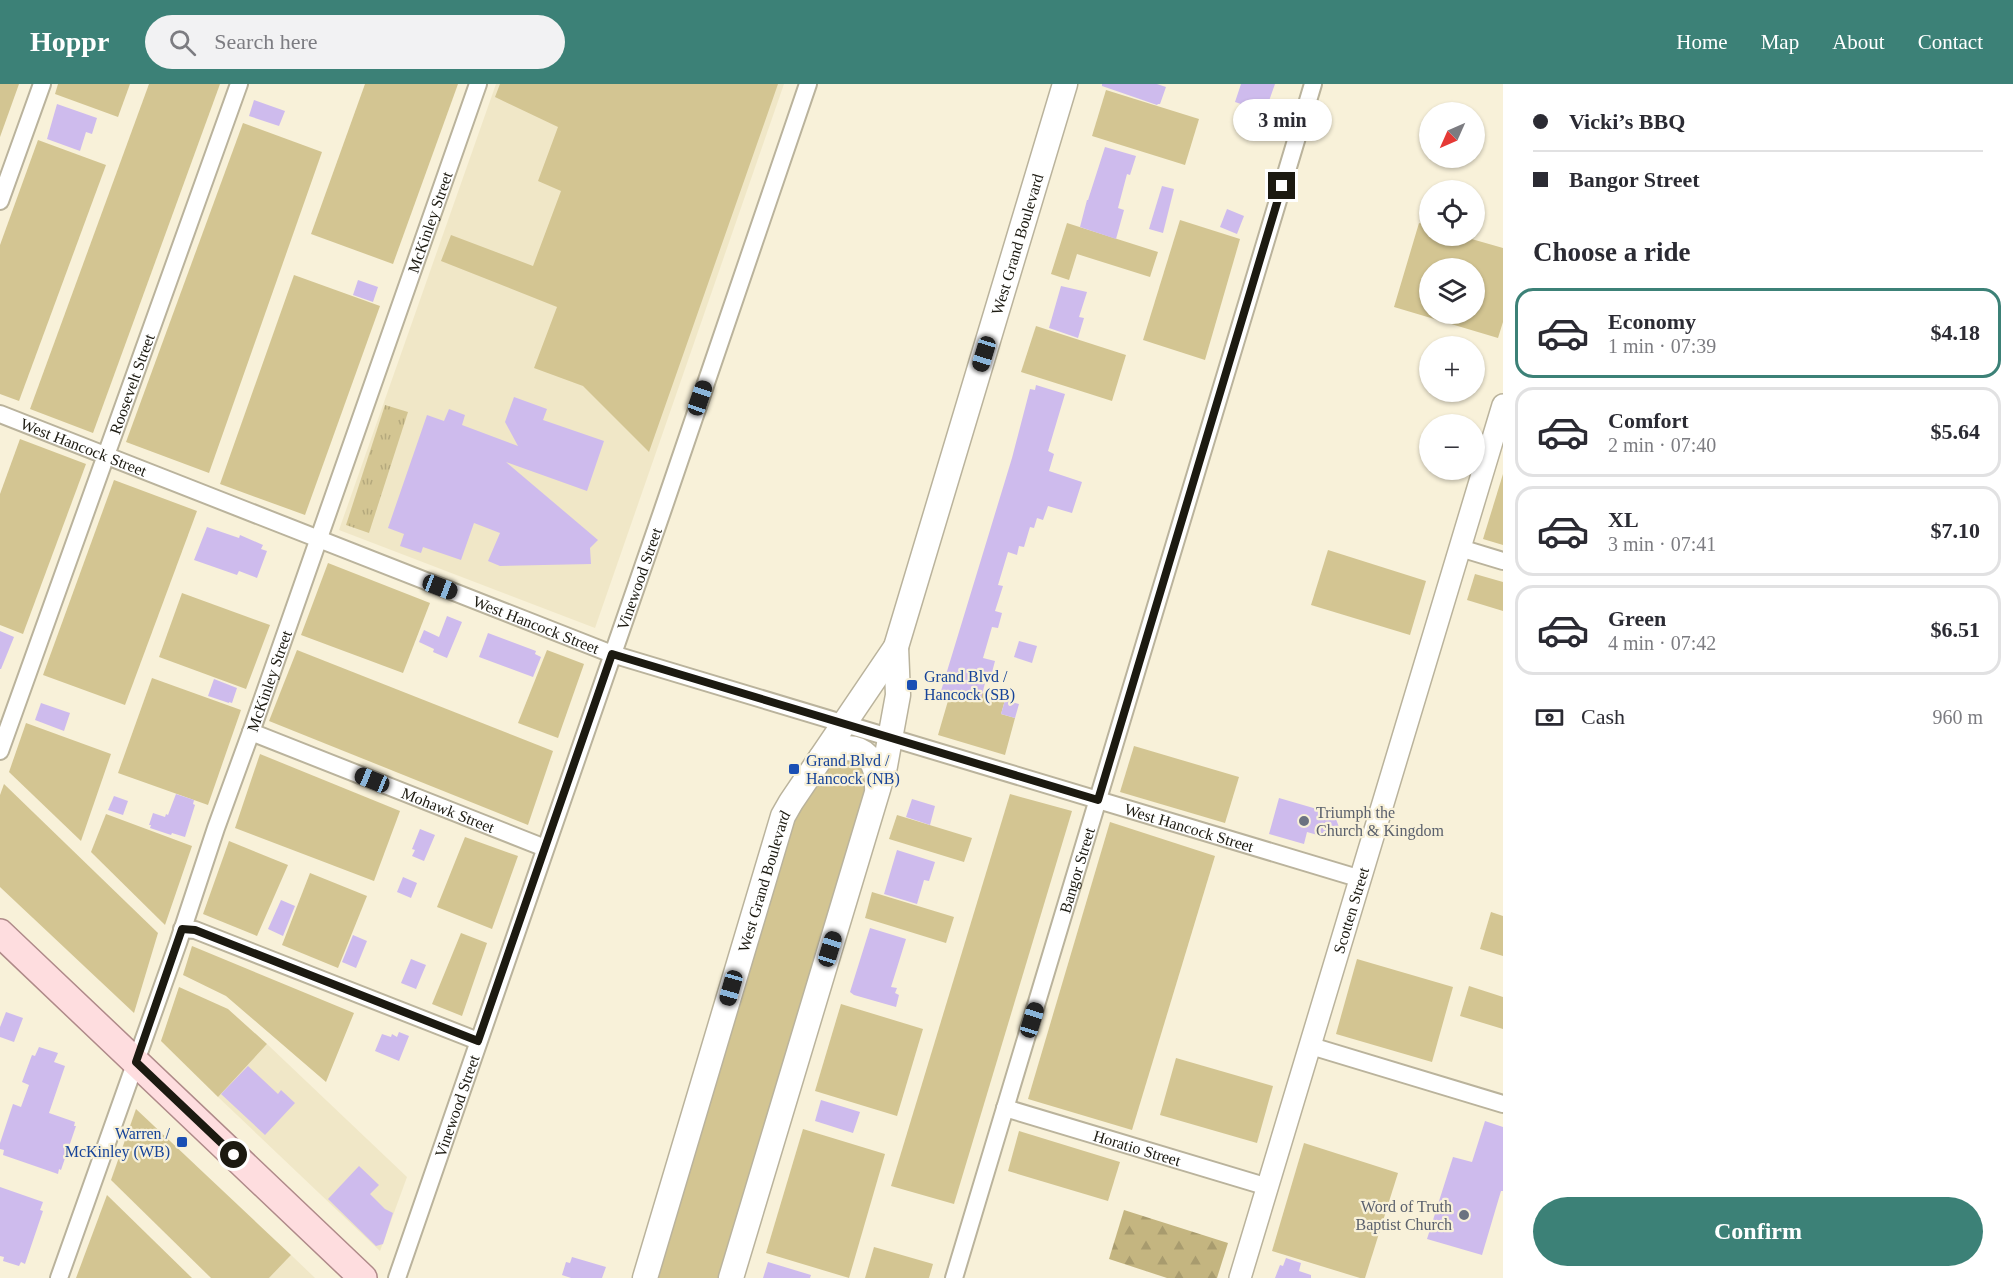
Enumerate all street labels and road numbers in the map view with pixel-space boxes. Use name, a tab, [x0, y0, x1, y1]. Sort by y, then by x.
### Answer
street label: McKinley Street	[404, 169, 455, 275]
street label: West Grand Boulevard	[988, 172, 1046, 317]
street label: Roosevelt Street	[106, 331, 158, 436]
street label: West Hancock Street	[18, 415, 150, 479]
street label: Vinewood Street	[613, 525, 665, 632]
street label: West Hancock Street	[471, 592, 602, 657]
street label: McKinley Street	[243, 627, 295, 734]
street label: Mohawk Street	[399, 784, 498, 836]
street label: West Hancock Street	[1123, 800, 1256, 855]
street label: West Grand Boulevard	[734, 807, 793, 954]
street label: Bangor Street	[1056, 825, 1098, 915]
street label: Scotten Street	[1330, 865, 1372, 956]
street label: Vinewood Street	[431, 1052, 482, 1159]
street label: Horatio Street	[1091, 1127, 1183, 1169]

